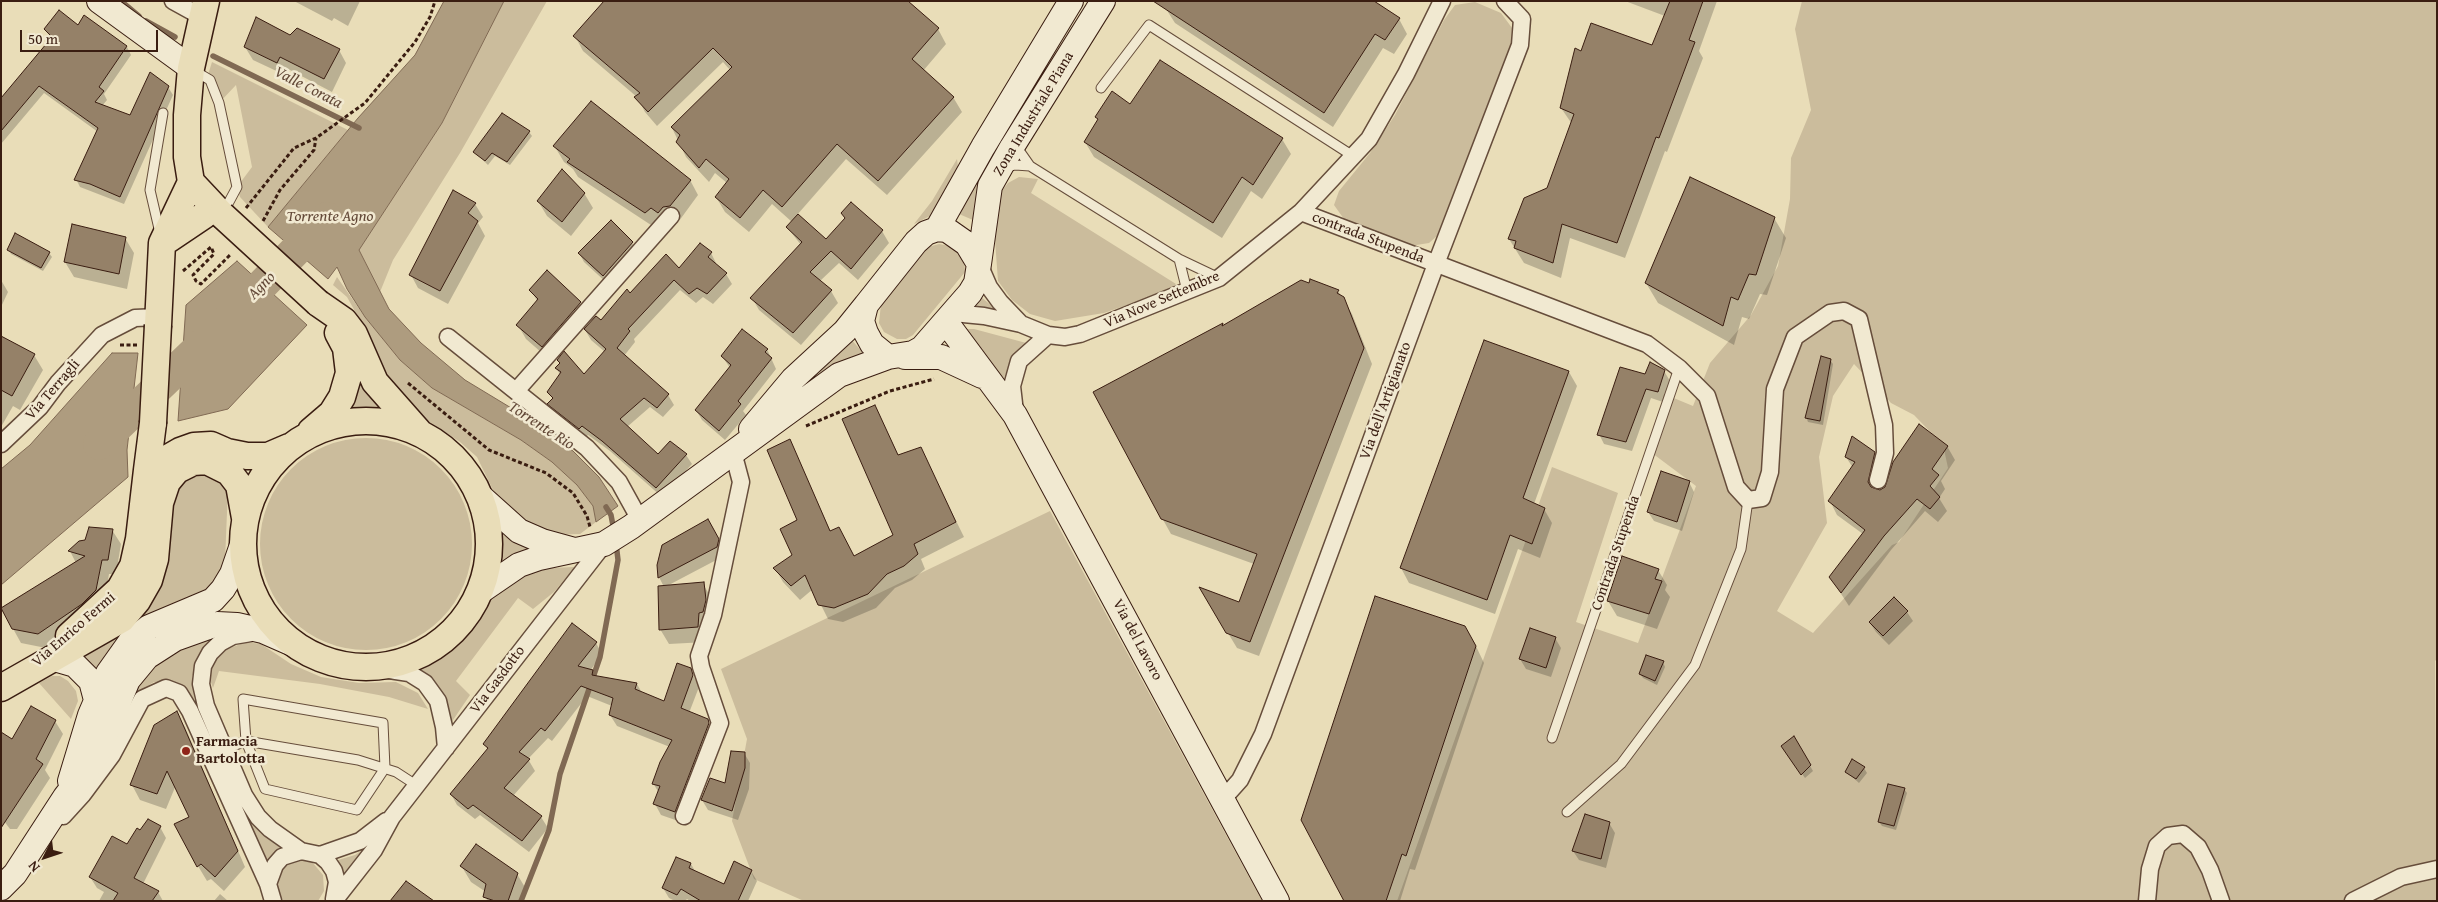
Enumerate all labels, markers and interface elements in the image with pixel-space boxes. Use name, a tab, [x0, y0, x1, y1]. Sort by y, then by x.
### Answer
scale bar	[22, 20, 160, 52]
text: 50 m	[28, 28, 58, 49]
street label: Zona Industriale Piana	[990, 49, 1078, 179]
water label: Valle Corata	[271, 63, 345, 113]
water label: Torrente Agno	[287, 207, 373, 227]
street label: contrada Stupenda	[1309, 208, 1427, 268]
street label: Via Nove Settembre	[1101, 267, 1223, 333]
water label: Agno	[244, 268, 280, 304]
street label: Via dell'Artigianato	[1356, 340, 1416, 462]
street label: Via Terragli	[22, 356, 84, 424]
water label: Torrente Rio	[504, 397, 578, 455]
street label: Contrada Stupenda	[1588, 493, 1644, 613]
street label: Via Enrico Fermi	[29, 589, 119, 671]
street label: Via del Lavoro	[1108, 596, 1166, 684]
street label: Via Gasdotto	[467, 643, 529, 717]
place label: Farmacia Bartolotta	[196, 733, 265, 768]
marker: Farmacia Bartolotta	[180, 745, 192, 757]
north arrow	[20, 832, 70, 882]
text: N	[23, 857, 44, 877]

